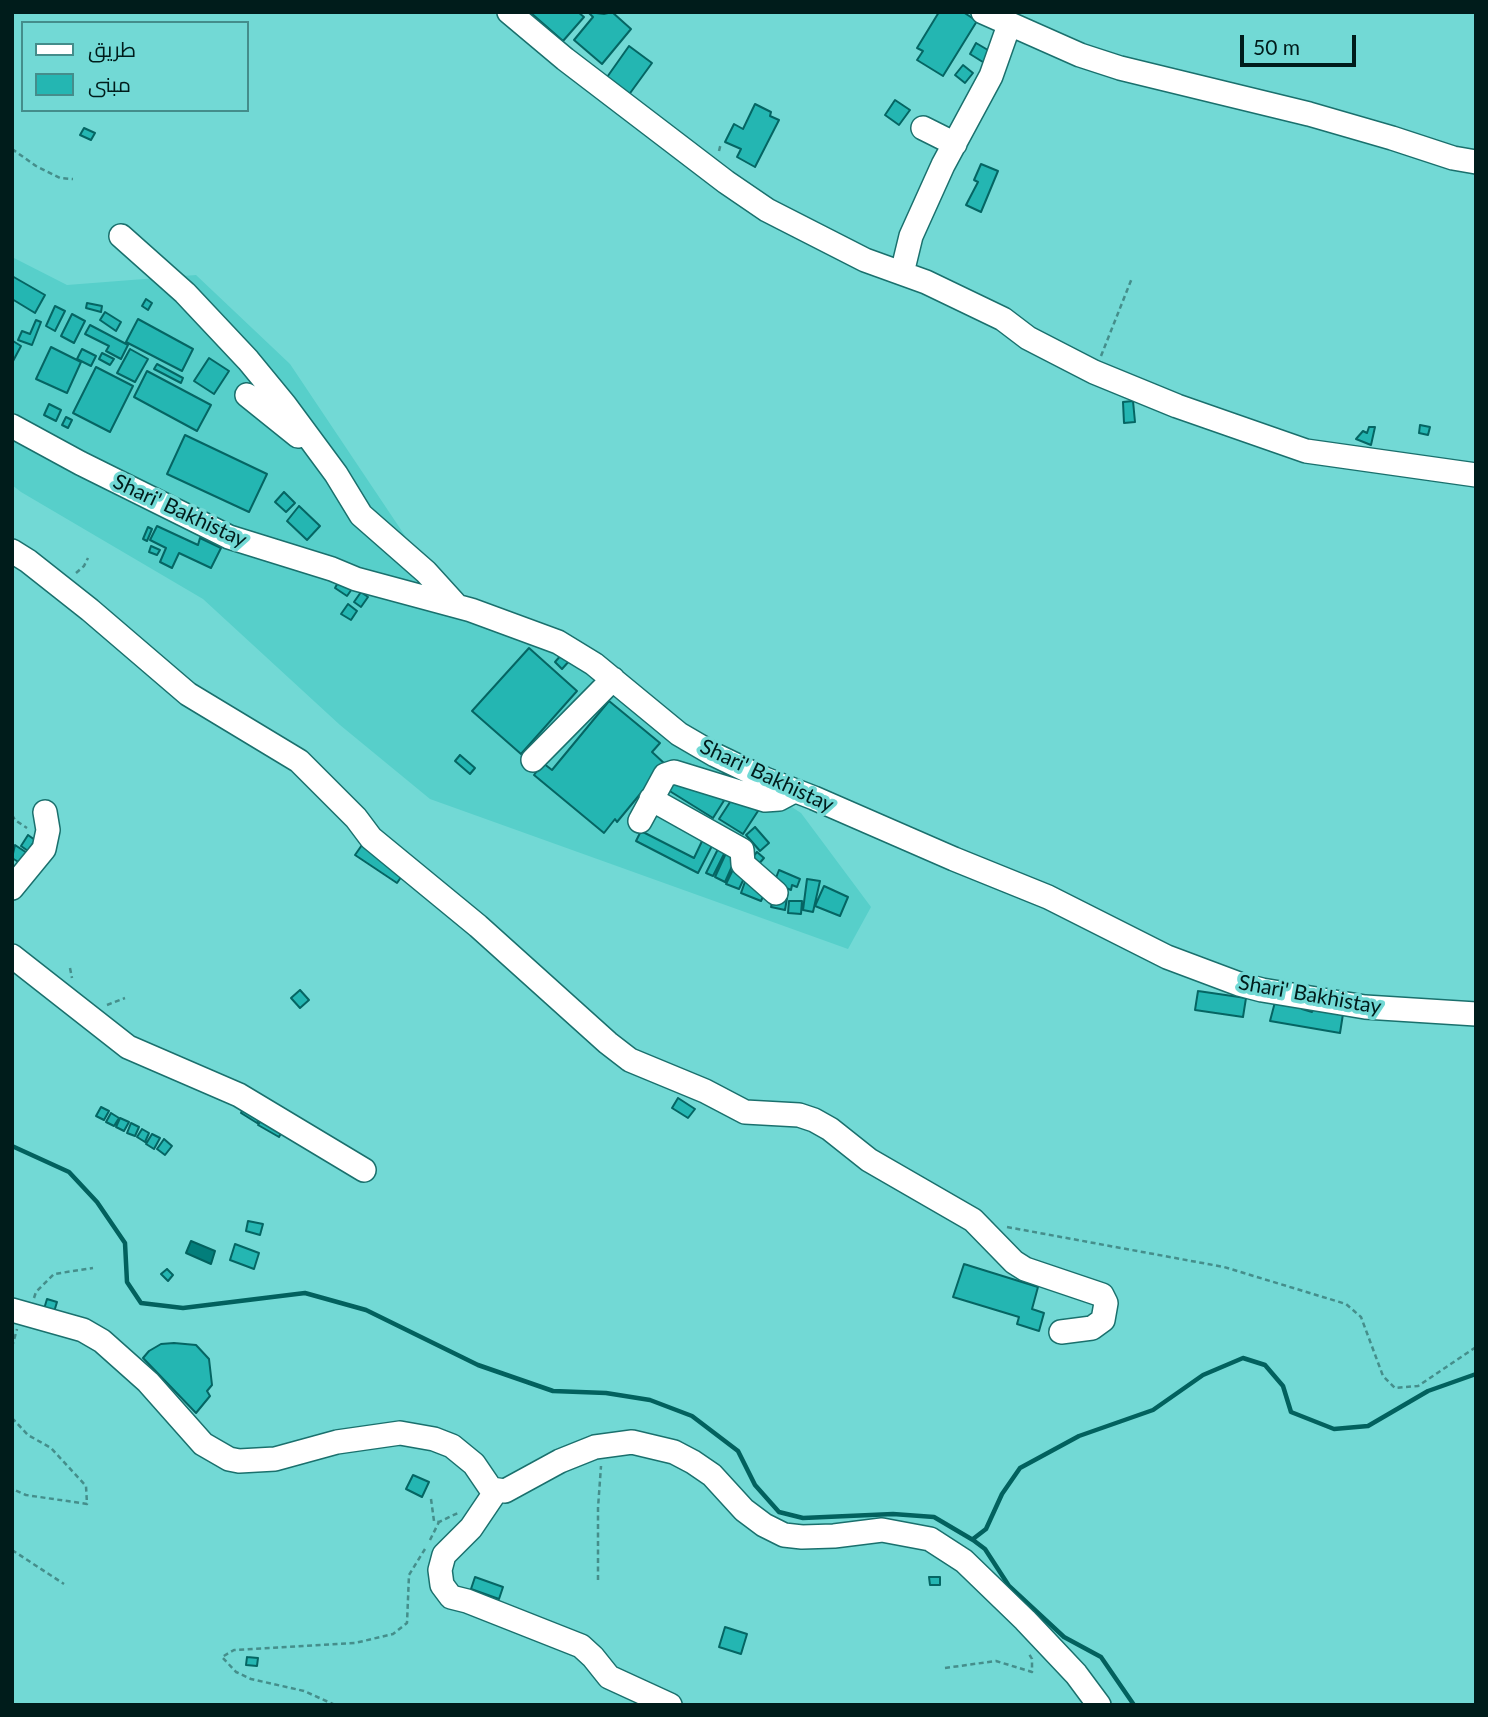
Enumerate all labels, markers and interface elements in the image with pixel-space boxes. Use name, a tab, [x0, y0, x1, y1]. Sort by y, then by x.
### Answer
legend	[21, 21, 248, 112]
scale bar	[1243, 21, 1358, 65]
text: 50 m	[1253, 34, 1300, 59]
text: طريق	[88, 36, 136, 61]
text: مبنى	[88, 71, 131, 96]
street label: Shari' Bakhistay	[109, 469, 251, 553]
street label: Shari' Bakhistay	[696, 734, 838, 818]
street label: Shari' Bakhistay	[1237, 970, 1383, 1020]

